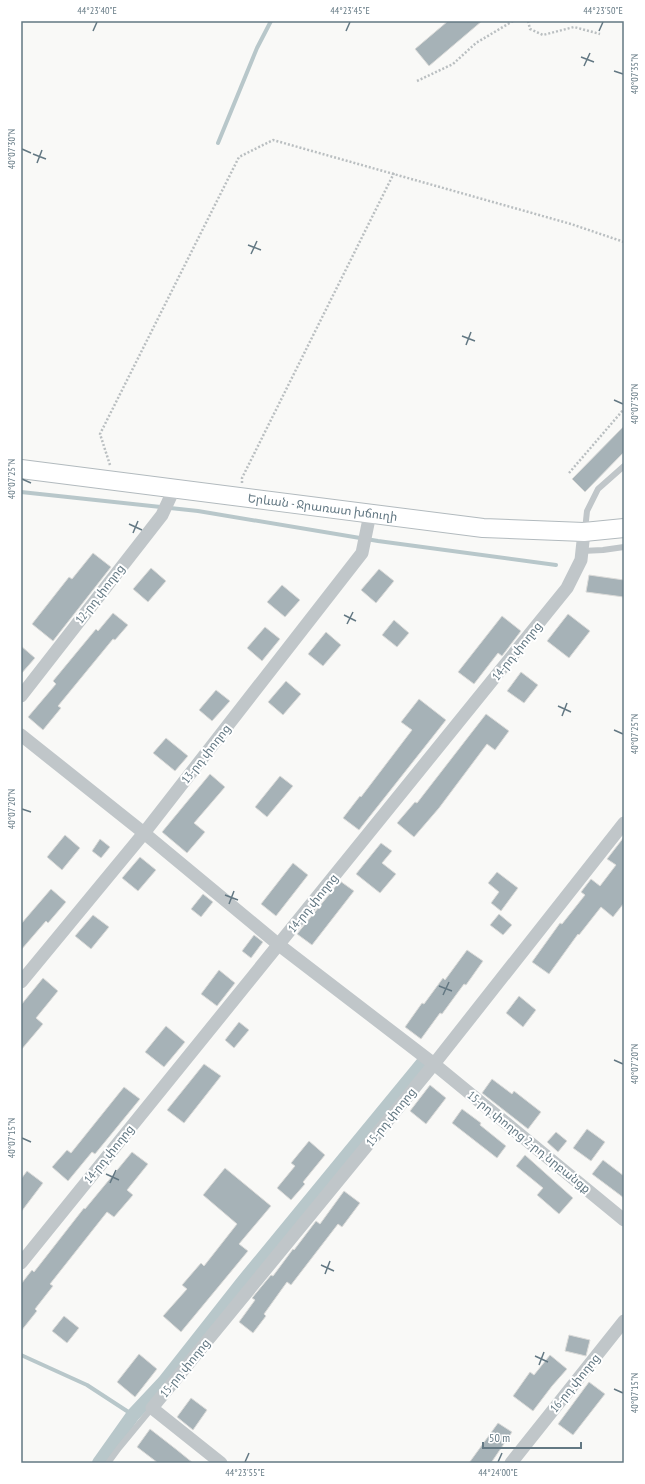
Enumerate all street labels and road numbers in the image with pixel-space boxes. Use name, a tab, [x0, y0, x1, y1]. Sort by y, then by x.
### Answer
street label: Երևան - Ջրառատ խճուղի	[247, 490, 398, 524]
street label: 12-րդ փողոց	[72, 561, 127, 626]
street label: 14-րդ փողոց	[488, 618, 545, 683]
street label: 13-րդ փողոց	[178, 721, 233, 786]
street label: 14-րդ փողոց	[284, 870, 341, 935]
street label: 15-րդ փողոց	[362, 1084, 419, 1149]
street label: 15-րդ փողոց 2-րդ նրբանցք	[465, 1087, 594, 1196]
street label: 14-րդ փողոց	[80, 1121, 137, 1186]
street label: 15-րդ փողոց	[156, 1335, 213, 1400]
street label: 16-րդ փողոց	[546, 1350, 603, 1415]

